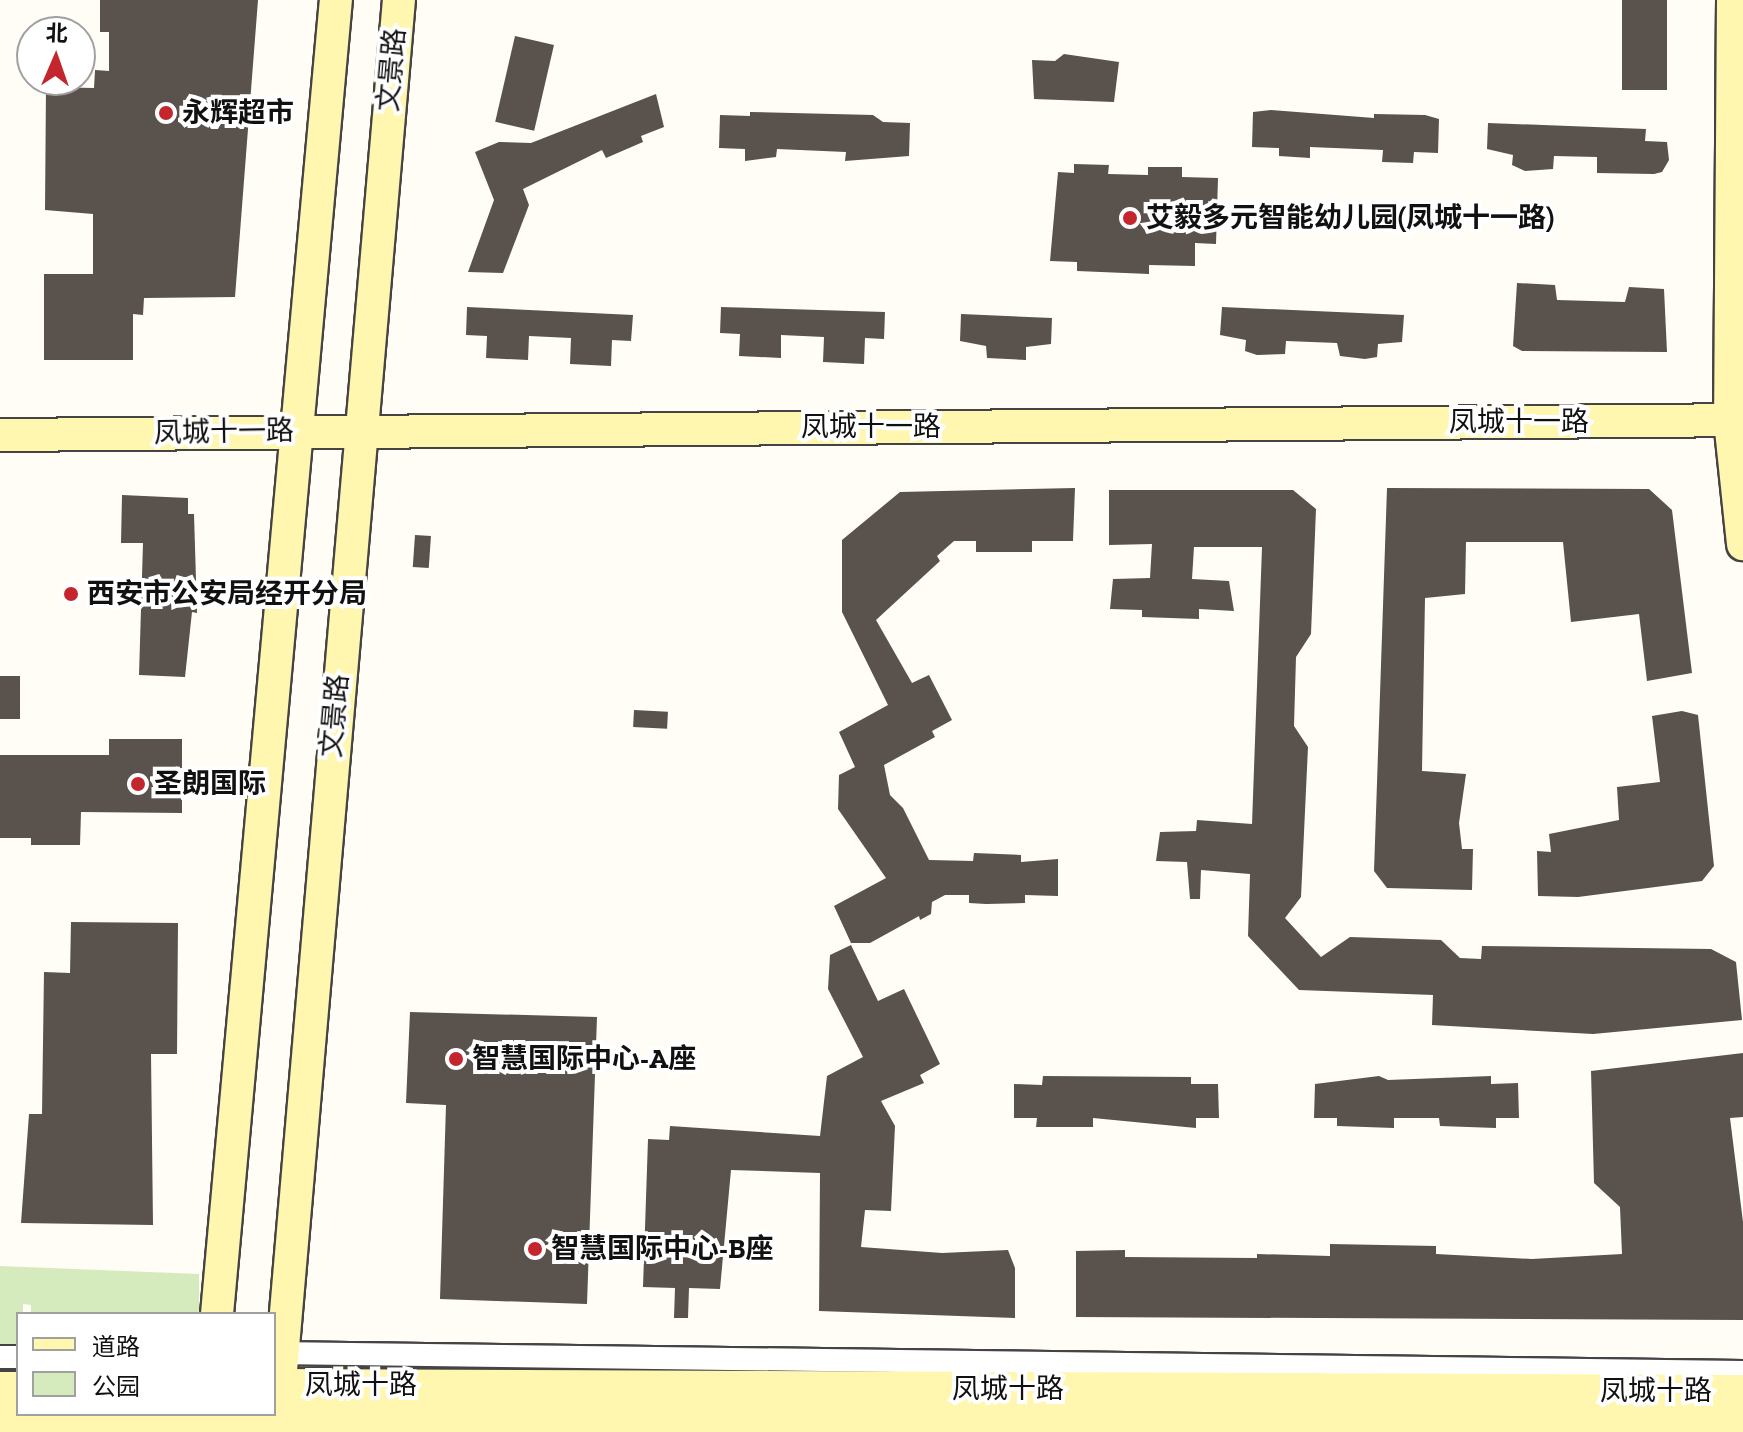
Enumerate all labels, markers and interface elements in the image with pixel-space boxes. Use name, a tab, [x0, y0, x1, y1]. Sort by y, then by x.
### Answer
north arrow	[16, 16, 96, 96]
text: 北	[45, 20, 68, 47]
street label: 文景路	[372, 27, 412, 113]
place label: 永辉超市	[182, 96, 294, 130]
marker: 永辉超市	[157, 104, 175, 122]
place label: 艾毅多元智能幼儿园(凤城十一路)	[1146, 201, 1554, 235]
marker: 艾毅多元智能幼儿园(凤城十一路)	[1121, 209, 1139, 227]
street label: 凤城十一路	[1449, 405, 1589, 439]
street label: 凤城十一路	[801, 410, 941, 444]
street label: 凤城十一路	[154, 414, 294, 450]
place label: 西安市公安局经开分局	[87, 577, 367, 611]
marker: 西安市公安局经开分局	[62, 585, 80, 603]
street label: 文景路	[315, 673, 355, 759]
place label: 圣朗国际	[154, 767, 266, 801]
marker: 圣朗国际	[129, 775, 147, 793]
place label: 智慧国际中心-A座	[472, 1042, 695, 1076]
marker: 智慧国际中心-A座	[447, 1050, 465, 1068]
place label: 智慧国际中心-B座	[551, 1232, 773, 1266]
marker: 智慧国际中心-B座	[526, 1240, 544, 1258]
legend	[16, 1312, 276, 1416]
text: 道路	[92, 1332, 140, 1361]
street label: 凤城十路	[305, 1368, 417, 1402]
text: 公园	[92, 1372, 140, 1401]
street label: 凤城十路	[952, 1372, 1064, 1406]
street label: 凤城十路	[1600, 1374, 1712, 1408]

